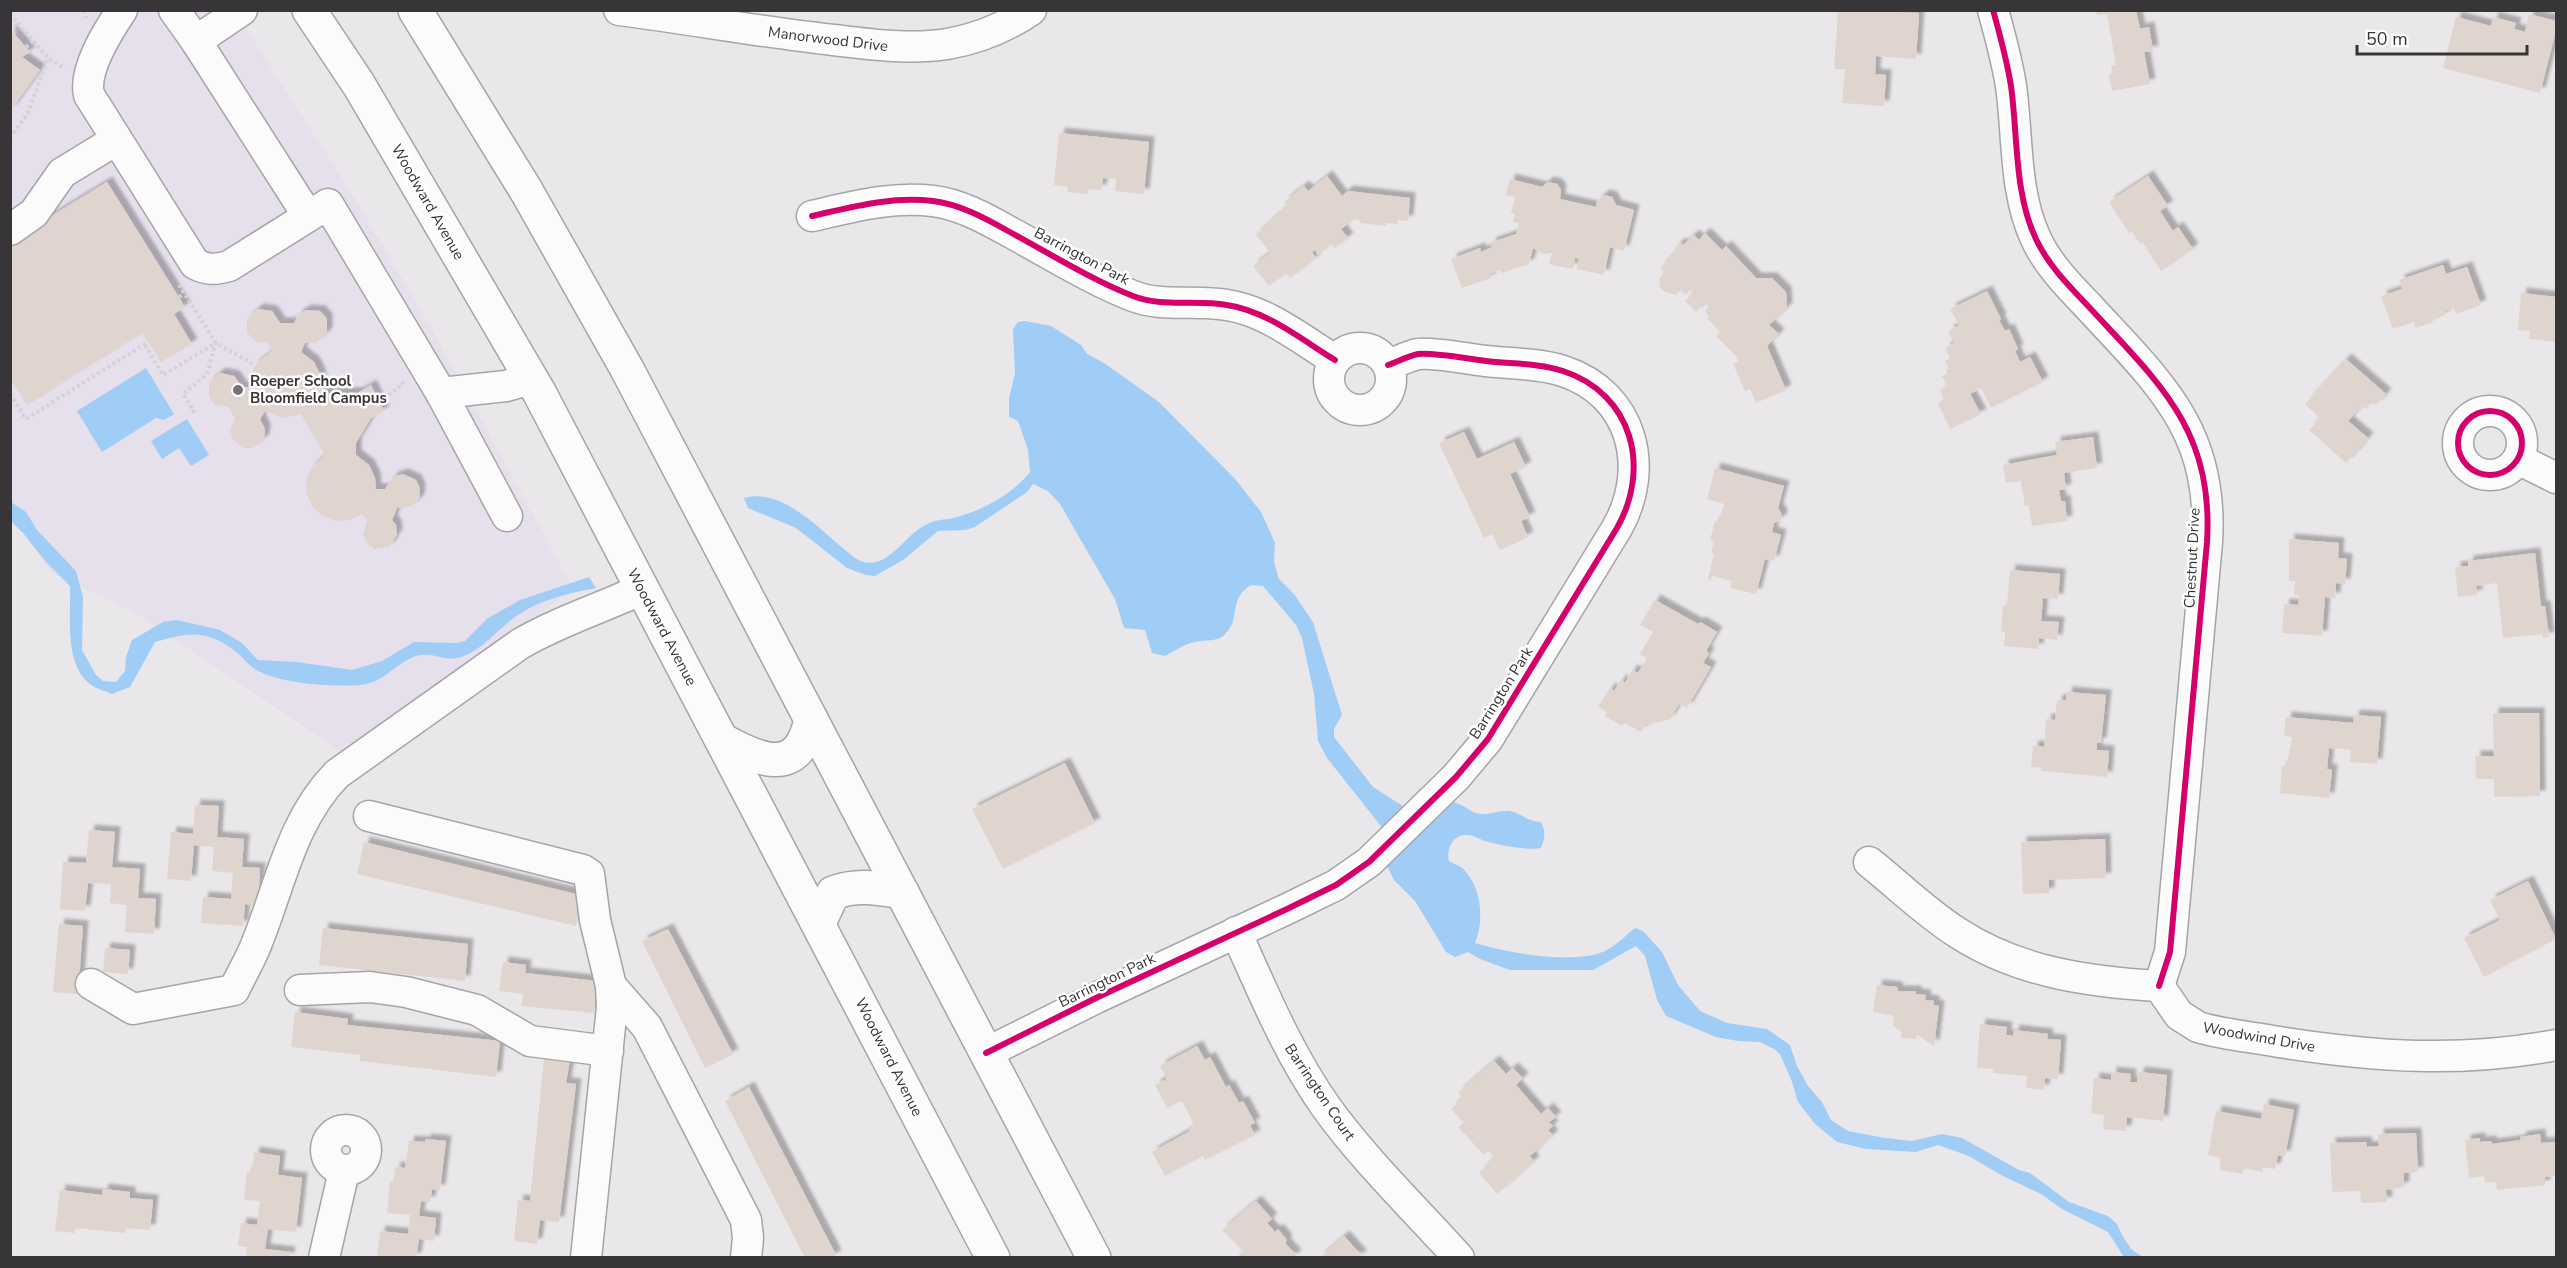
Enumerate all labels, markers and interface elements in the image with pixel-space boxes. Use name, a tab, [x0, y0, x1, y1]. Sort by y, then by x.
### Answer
scale bar	[2357, 18, 2526, 56]
street label: Manorwood Drive	[767, 22, 889, 56]
text: 50 m	[2366, 27, 2408, 51]
street label: Woodward Avenue	[387, 141, 469, 263]
street label: Barrington Park	[1031, 222, 1134, 290]
place label: Roeper School Bloomfield Campus	[250, 371, 387, 408]
marker: Roeper School Bloomfield Campus	[231, 383, 245, 397]
street label: Chestnut Drive	[2179, 507, 2205, 609]
street label: Woodward Avenue	[623, 565, 701, 689]
street label: Barrington Park	[1465, 643, 1538, 743]
street label: Barrington Park	[1055, 948, 1159, 1012]
street label: Woodward Avenue	[850, 994, 928, 1120]
street label: Woodwind Drive	[2201, 1017, 2317, 1057]
street label: Barrington Court	[1280, 1040, 1360, 1145]

